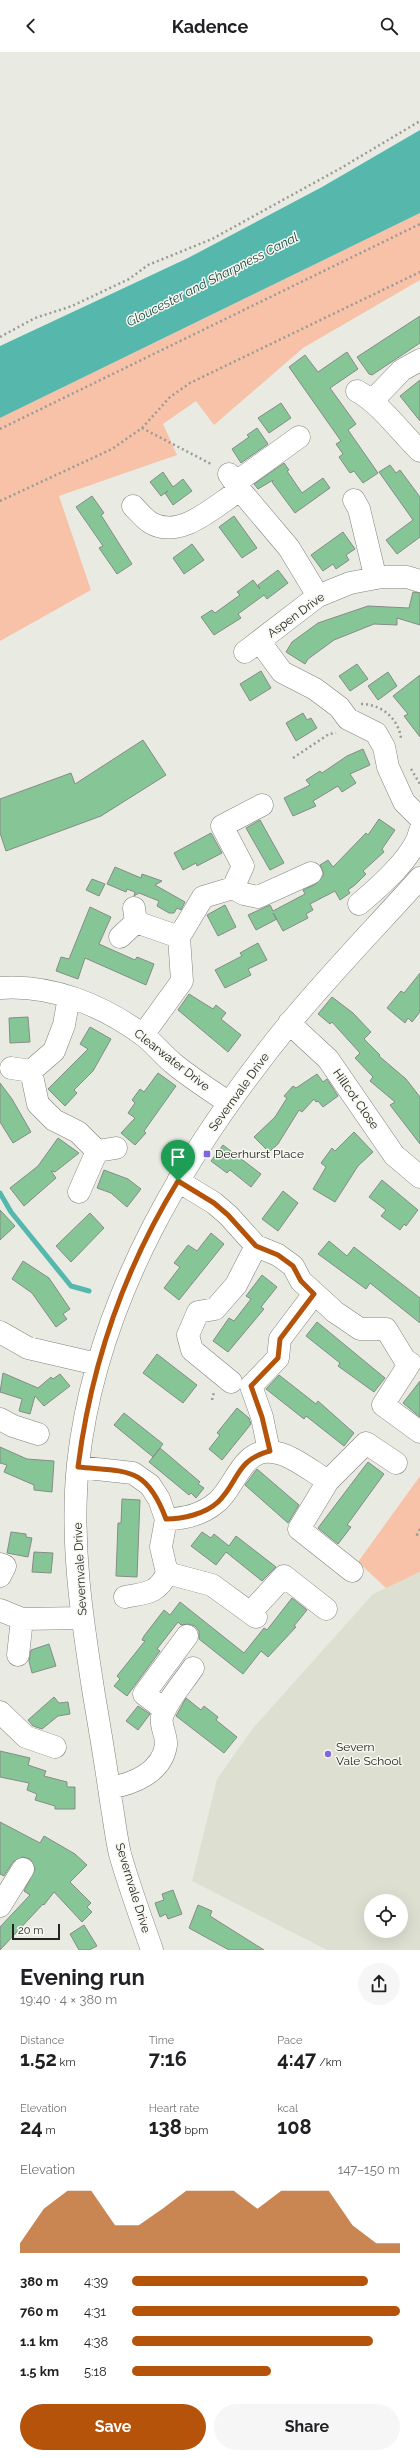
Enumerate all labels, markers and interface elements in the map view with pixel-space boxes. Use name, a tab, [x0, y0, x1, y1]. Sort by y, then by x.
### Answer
icon: back	[20, 15, 42, 37]
icon: search	[378, 15, 400, 37]
text: Kadence	[172, 16, 248, 37]
water label: Gloucester and Sharpness Canal	[124, 229, 301, 329]
street label: Aspen Drive	[265, 590, 327, 640]
street label: Clearwater Drive	[131, 1026, 213, 1094]
street label: Severnvale Drive	[206, 1050, 272, 1134]
street label: Hillcot Close	[330, 1066, 382, 1132]
pin	[161, 1140, 195, 1181]
icon: arrive	[167, 1146, 189, 1168]
place label: Deerhurst Place	[215, 1147, 304, 1161]
marker: Deerhurst Place	[202, 1149, 212, 1159]
street label: Severnvale Drive	[71, 1522, 89, 1616]
place label: Severn Vale School	[336, 1740, 403, 1768]
marker: Severn Vale School	[323, 1749, 333, 1759]
street label: Severnvale Drive	[113, 1841, 153, 1935]
map controls	[364, 1894, 408, 1938]
button: locate	[364, 1894, 408, 1938]
scale bar	[12, 1922, 60, 1941]
text: 20 m	[18, 1924, 43, 1937]
button: share	[358, 1963, 400, 2005]
text: Evening run	[20, 1964, 145, 1990]
text: 19:40 · 4 × 380 m	[20, 1992, 117, 2007]
text: Distance	[20, 2034, 64, 2047]
text: Time	[149, 2034, 174, 2047]
text: Pace	[277, 2034, 303, 2047]
text: 1.52	[20, 2047, 57, 2071]
text: 7:16	[149, 2047, 187, 2071]
text: 4:47	[277, 2047, 316, 2071]
text: km	[57, 2056, 76, 2069]
text: /km	[316, 2056, 342, 2069]
text: Elevation	[20, 2102, 67, 2115]
text: Heart rate	[149, 2102, 199, 2115]
text: kcal	[277, 2102, 298, 2115]
text: 24	[20, 2115, 43, 2139]
text: 138	[149, 2115, 182, 2139]
text: 108	[277, 2115, 312, 2139]
text: m	[43, 2124, 56, 2137]
text: bpm	[182, 2124, 208, 2137]
text: Elevation	[20, 2162, 75, 2177]
text: 147–150 m	[338, 2162, 400, 2177]
text: 380 m	[20, 2274, 58, 2289]
text: 4:39	[84, 2274, 108, 2289]
text: 760 m	[20, 2304, 58, 2319]
text: 4:31	[84, 2304, 106, 2319]
text: 1.1 km	[20, 2334, 58, 2349]
text: 4:38	[84, 2334, 108, 2349]
text: 1.5 km	[20, 2364, 59, 2379]
text: 5:18	[84, 2364, 107, 2379]
button: Save	[20, 2404, 206, 2450]
button: Share	[214, 2404, 400, 2450]

